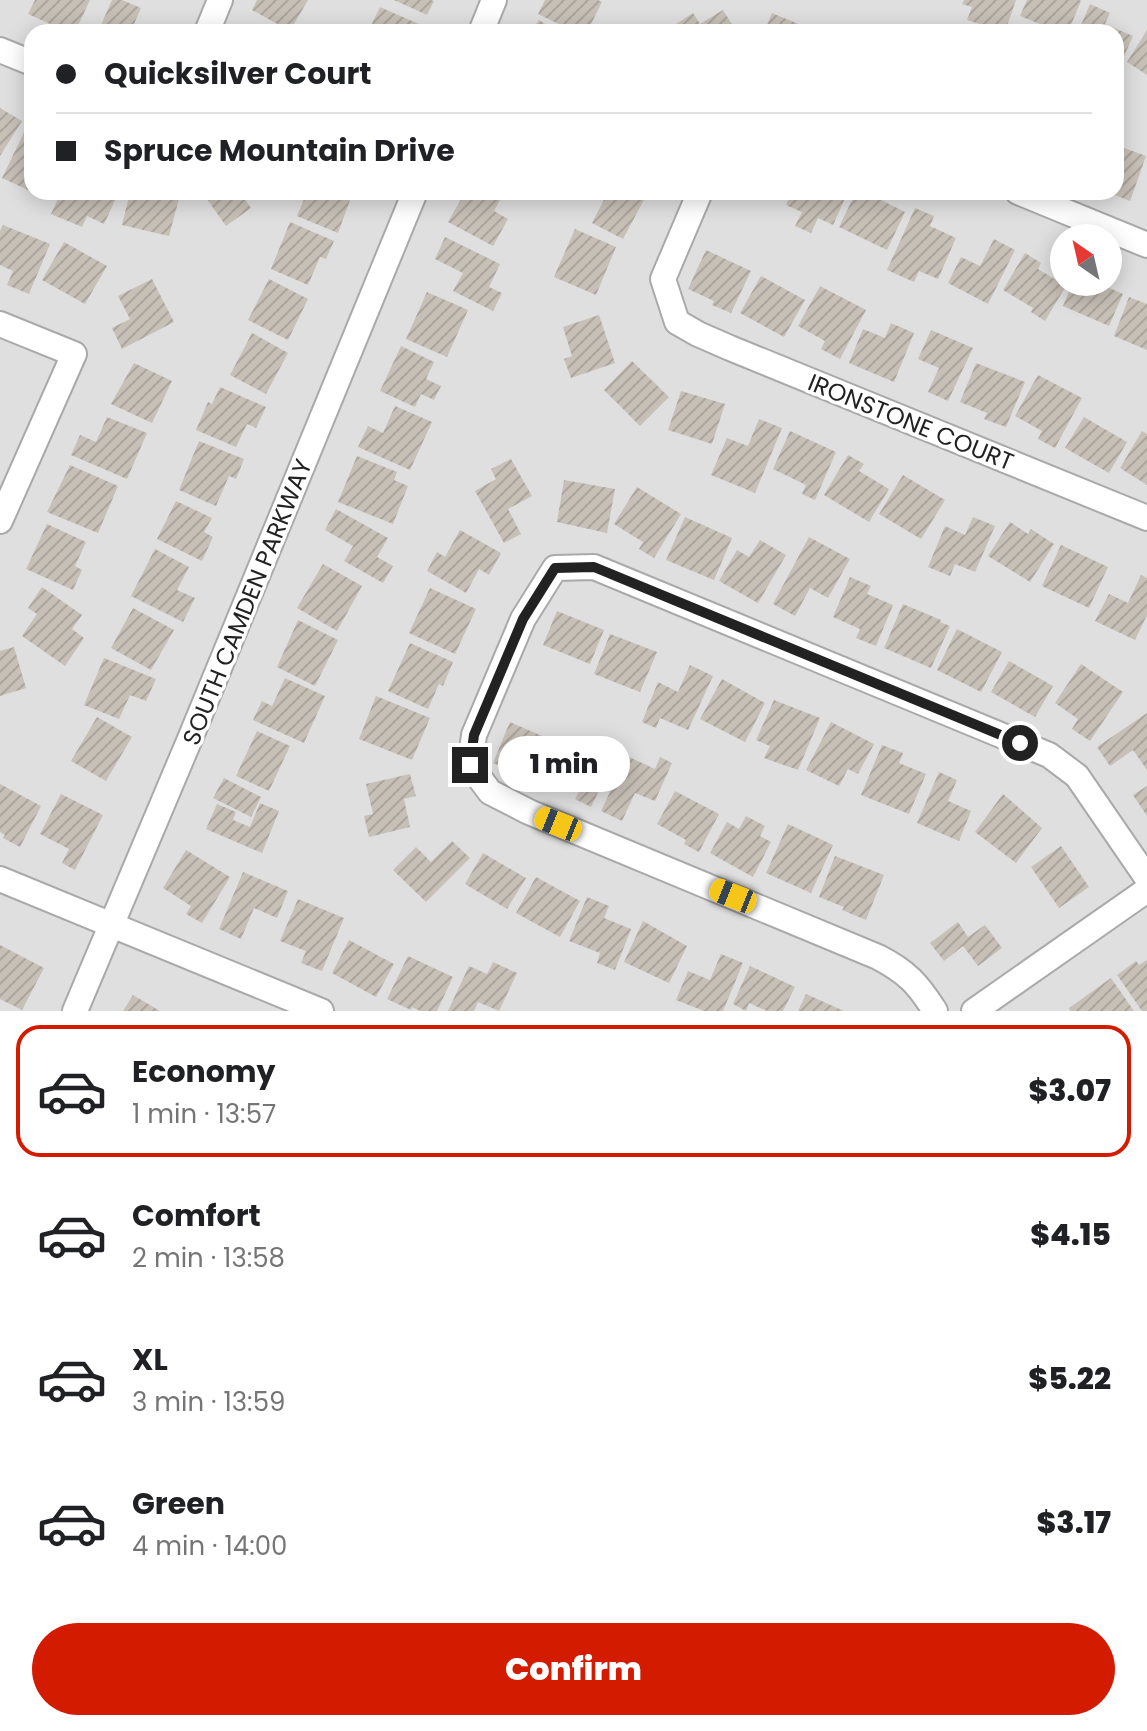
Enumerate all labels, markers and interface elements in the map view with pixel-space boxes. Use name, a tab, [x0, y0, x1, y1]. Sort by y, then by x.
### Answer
text: Quicksilver Court	[104, 52, 372, 95]
text: Spruce Mountain Drive	[104, 129, 455, 172]
north arrow	[1050, 224, 1122, 296]
map controls	[1050, 224, 1122, 296]
street label: IRONSTONE COURT	[803, 366, 1019, 478]
street label: SOUTH CAMDEN PARKWAY	[174, 454, 320, 750]
route start	[1002, 725, 1038, 761]
callout: 1 min	[498, 737, 630, 793]
text: 1 min	[530, 746, 598, 782]
route end	[452, 747, 488, 783]
car	[531, 804, 585, 844]
car	[706, 876, 760, 916]
text: Economy	[132, 1050, 276, 1093]
icon: car	[36, 1055, 108, 1127]
text: $3.07	[1028, 1069, 1111, 1112]
text: 1 min · 13:57	[132, 1096, 276, 1132]
text: Comfort	[132, 1194, 261, 1237]
icon: car	[36, 1199, 108, 1271]
text: $4.15	[1030, 1213, 1111, 1256]
text: 2 min · 13:58	[132, 1240, 285, 1276]
text: XL	[132, 1338, 168, 1381]
icon: car	[36, 1343, 108, 1415]
text: $5.22	[1028, 1357, 1111, 1400]
text: 3 min · 13:59	[132, 1384, 285, 1420]
text: Green	[132, 1482, 225, 1525]
icon: car	[36, 1487, 108, 1559]
text: $3.17	[1037, 1501, 1111, 1544]
text: 4 min · 14:00	[132, 1528, 287, 1564]
button: Confirm	[32, 1623, 1115, 1715]

